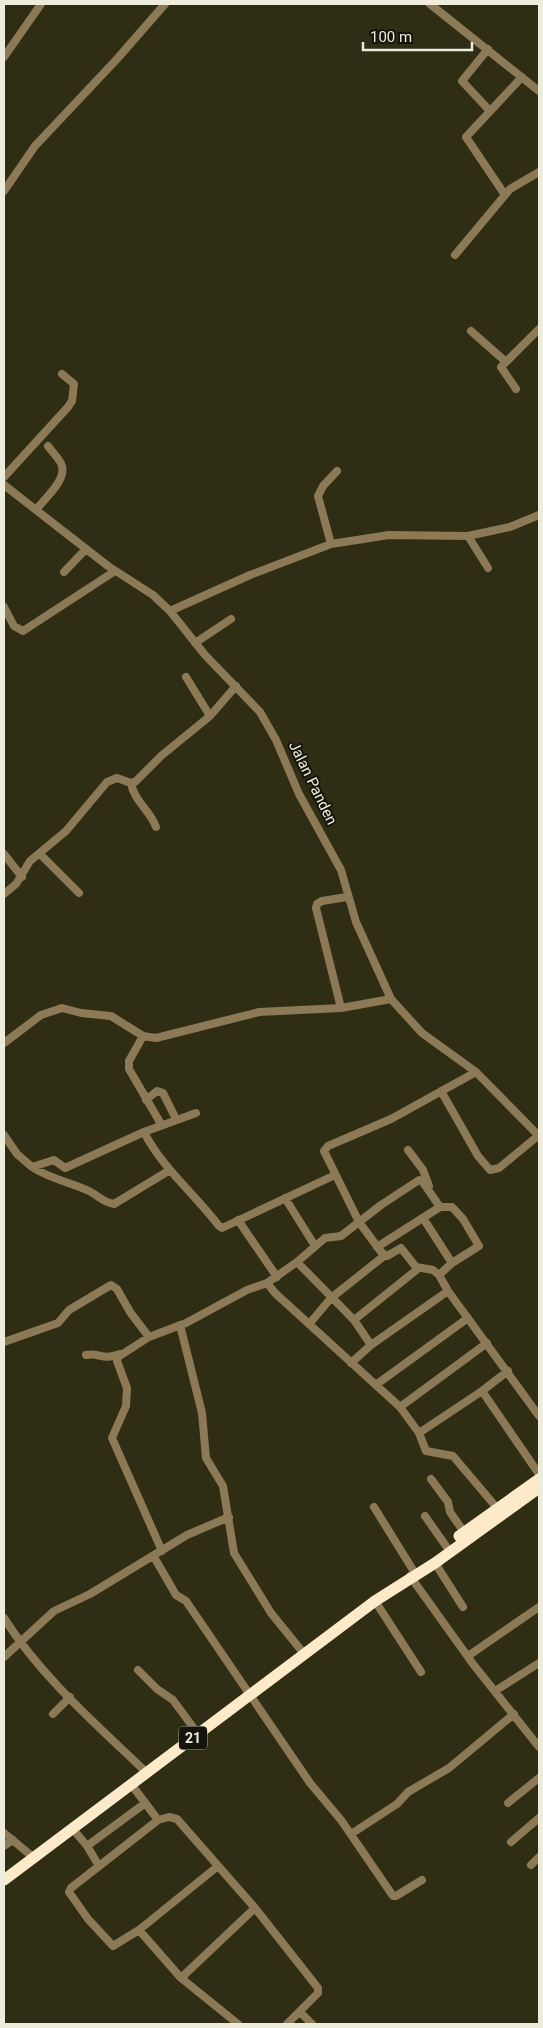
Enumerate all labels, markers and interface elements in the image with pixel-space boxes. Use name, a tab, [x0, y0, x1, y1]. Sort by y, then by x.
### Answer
scale bar	[363, 20, 472, 52]
text: 100 m	[370, 28, 412, 46]
street label: Jalan Panden	[285, 738, 341, 828]
road number: 21	[179, 1726, 207, 1750]

